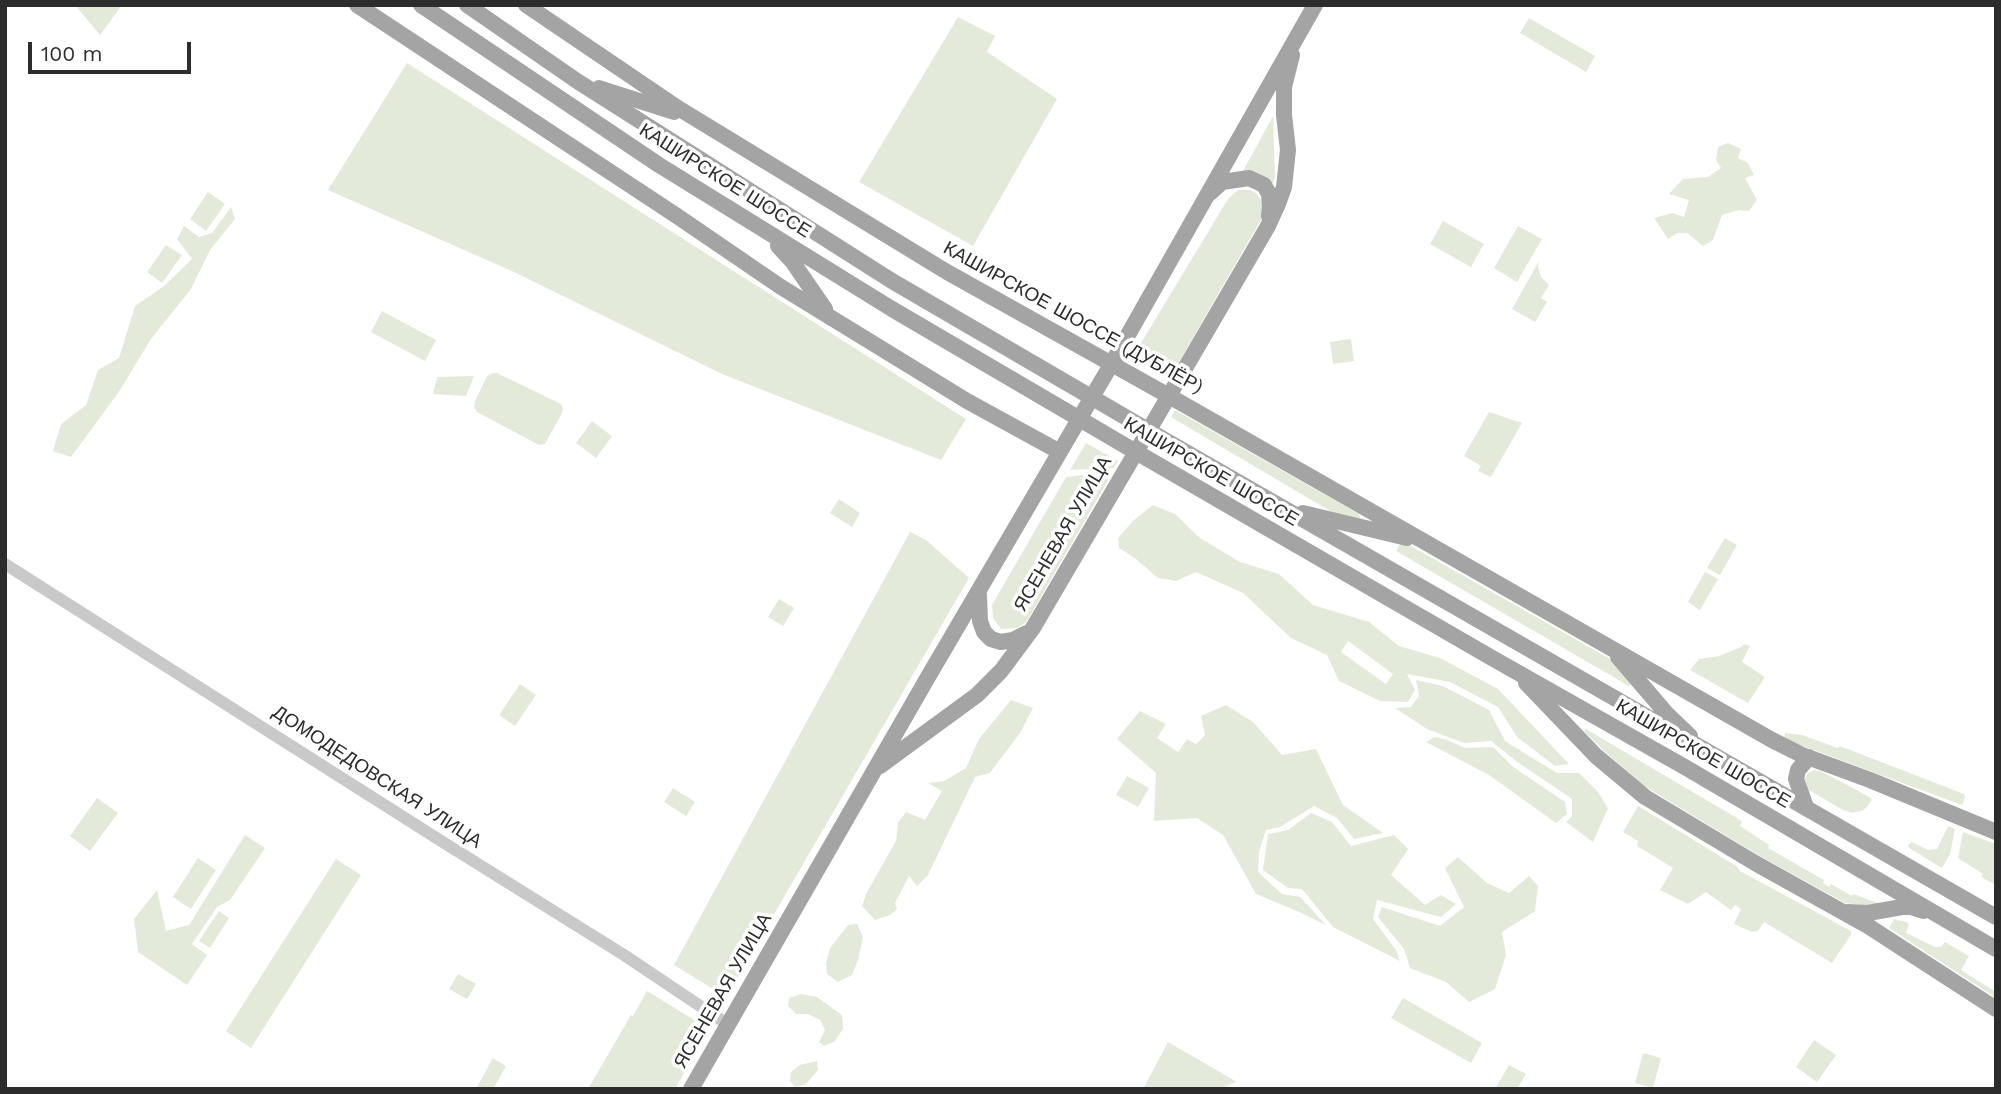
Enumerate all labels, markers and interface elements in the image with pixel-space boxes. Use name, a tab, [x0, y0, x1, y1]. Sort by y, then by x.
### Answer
scale bar	[32, 28, 194, 72]
text: 100 m	[41, 41, 103, 66]
street label: КАШИРСКОЕ ШОССЕ	[635, 119, 815, 243]
street label: КАШИРСКОЕ ШОССЕ (ДУБЛЁР)	[939, 237, 1207, 399]
street label: КАШИРСКОЕ ШОССЕ	[1120, 413, 1302, 531]
street label: ЯСЕНЕВАЯ УЛИЦА	[1009, 452, 1117, 616]
street label: КАШИРСКОЕ ШОССЕ	[1612, 695, 1794, 813]
street label: ДОМОДЕДОВСКАЯ УЛИЦА	[268, 701, 486, 853]
street label: ЯСЕНЕВАЯ УЛИЦА	[669, 909, 777, 1073]

